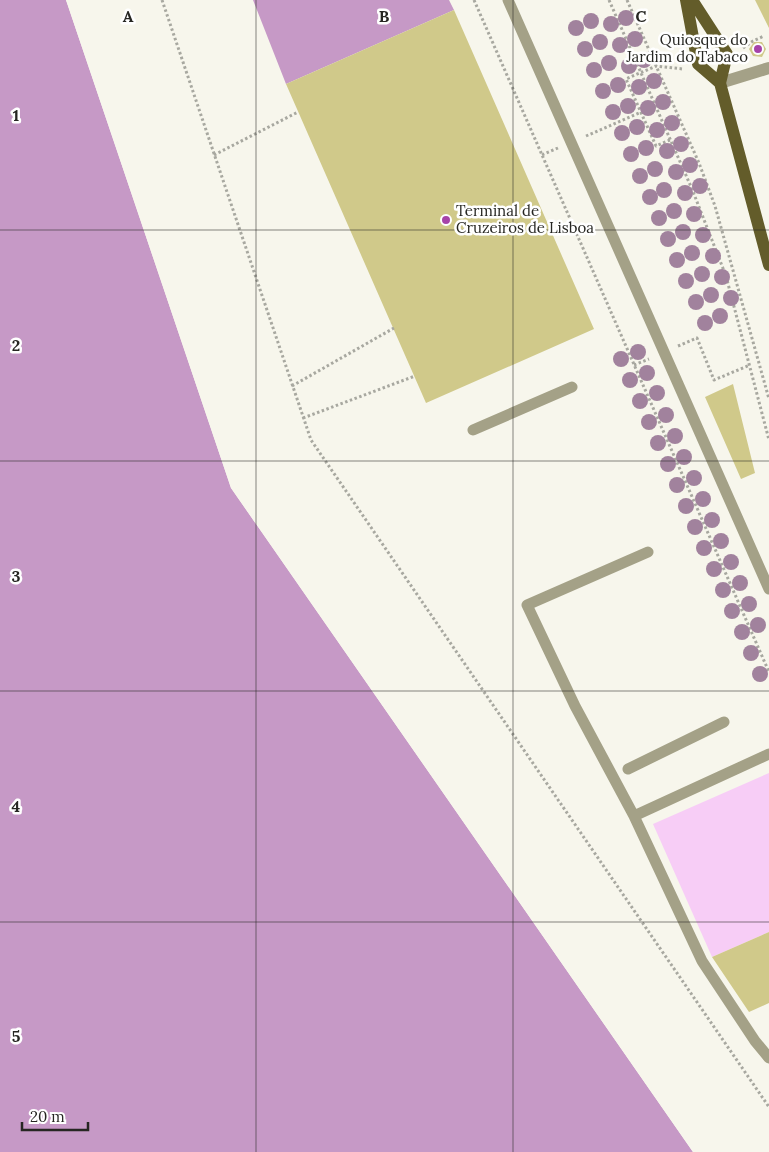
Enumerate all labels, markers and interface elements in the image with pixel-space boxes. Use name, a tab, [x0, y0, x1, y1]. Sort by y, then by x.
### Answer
text: A	[123, 6, 134, 26]
text: B	[379, 6, 390, 26]
text: C	[635, 6, 647, 26]
place label: Quiosque do Jardim do Tabaco	[625, 30, 748, 66]
marker: Quiosque do Jardim do Tabaco	[752, 43, 764, 55]
text: 1	[13, 105, 19, 125]
place label: Terminal de Cruzeiros de Lisboa	[456, 201, 594, 237]
marker: Terminal de Cruzeiros de Lisboa	[440, 214, 452, 226]
text: 2	[12, 335, 20, 355]
text: 3	[12, 566, 21, 586]
text: 4	[12, 796, 21, 816]
text: 5	[12, 1026, 21, 1046]
scale bar	[22, 1100, 89, 1132]
text: 20 m	[30, 1107, 65, 1126]

